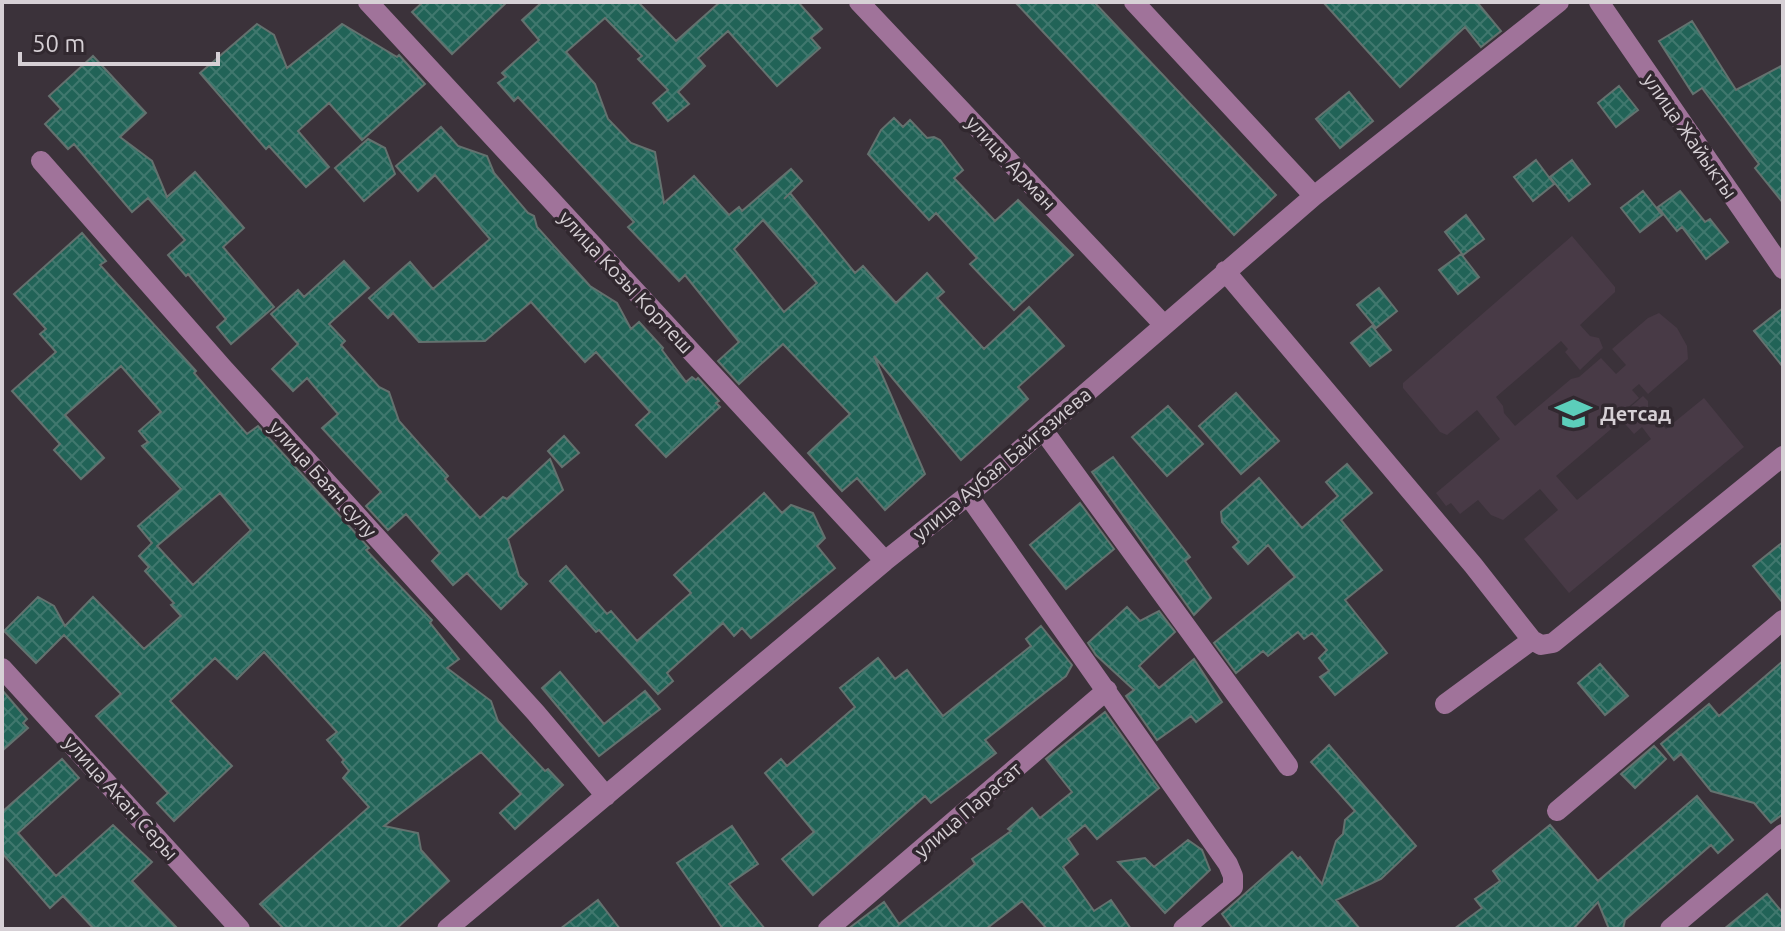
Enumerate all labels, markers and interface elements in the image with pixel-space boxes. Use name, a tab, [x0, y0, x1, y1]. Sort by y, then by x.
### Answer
scale bar	[20, 16, 218, 66]
text: 50 m	[32, 30, 85, 57]
street label: улица Жайыкты	[1639, 69, 1742, 203]
street label: улица Арман	[962, 111, 1061, 215]
street label: улица Козы Корпеш	[555, 206, 698, 357]
street label: улица Аубая Байгазиева	[908, 382, 1096, 545]
school or university icon: Детсад	[1555, 395, 1593, 433]
place label: Детсад	[1600, 402, 1671, 425]
street label: улица Баян сулу	[265, 416, 382, 542]
street label: улица Акан Серы	[60, 731, 183, 864]
street label: улица Парасат	[910, 757, 1026, 862]

